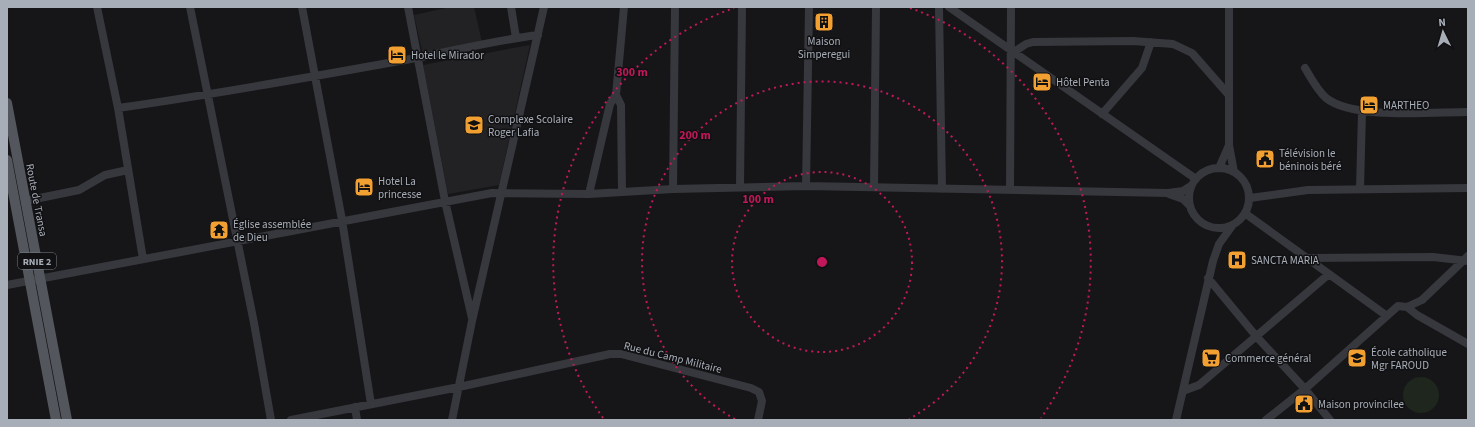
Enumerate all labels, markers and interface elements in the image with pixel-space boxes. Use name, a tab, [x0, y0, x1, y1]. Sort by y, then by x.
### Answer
building icon: Maison Simperegui	[813, 11, 835, 33]
north arrow	[1423, 12, 1463, 52]
text: N	[1438, 15, 1446, 30]
place label: Maison Simperegui	[798, 34, 850, 62]
hotel icon: Hotel le Mirador	[386, 44, 408, 66]
place label: Hotel le Mirador	[411, 48, 484, 63]
text: 300 m	[616, 64, 648, 81]
hotel icon: Hôtel Penta	[1031, 71, 1053, 93]
place label: Hôtel Penta	[1056, 75, 1109, 90]
hotel icon: MARTHEO	[1358, 94, 1380, 116]
place label: MARTHEO	[1383, 98, 1429, 113]
place label: Complexe Scolaire Roger Lafia	[488, 112, 573, 140]
school or university icon: Complexe Scolaire Roger Lafia	[463, 114, 485, 136]
text: 200 m	[679, 127, 711, 144]
place label: Télévision le béninois béré	[1279, 146, 1342, 174]
public building icon: Télévision le béninois béré	[1254, 148, 1276, 170]
street label: Route de Transa	[22, 162, 51, 238]
place label: Hotel La princesse	[378, 174, 422, 202]
hotel icon: Hotel La princesse	[353, 176, 375, 198]
text: 100 m	[742, 191, 774, 208]
place label: Église assemblée de Dieu	[233, 217, 312, 245]
temple icon: Église assemblée de Dieu	[208, 219, 230, 241]
hospital icon: SANCTA MARIA	[1226, 249, 1248, 271]
road number: RNIE 2	[18, 253, 56, 269]
place label: SANCTA MARIA	[1251, 253, 1319, 268]
centre of rings	[815, 255, 829, 269]
street label: Rue du Camp Militaire	[622, 338, 724, 377]
place label: École catholique Mgr FAROUD	[1371, 345, 1447, 373]
supermarket icon: Commerce général	[1200, 347, 1222, 369]
school or university icon: École catholique Mgr FAROUD	[1346, 347, 1368, 369]
place label: Commerce général	[1225, 351, 1312, 366]
public building icon: Maison provincilee	[1293, 393, 1315, 415]
place label: Maison provincilee	[1318, 397, 1405, 412]

